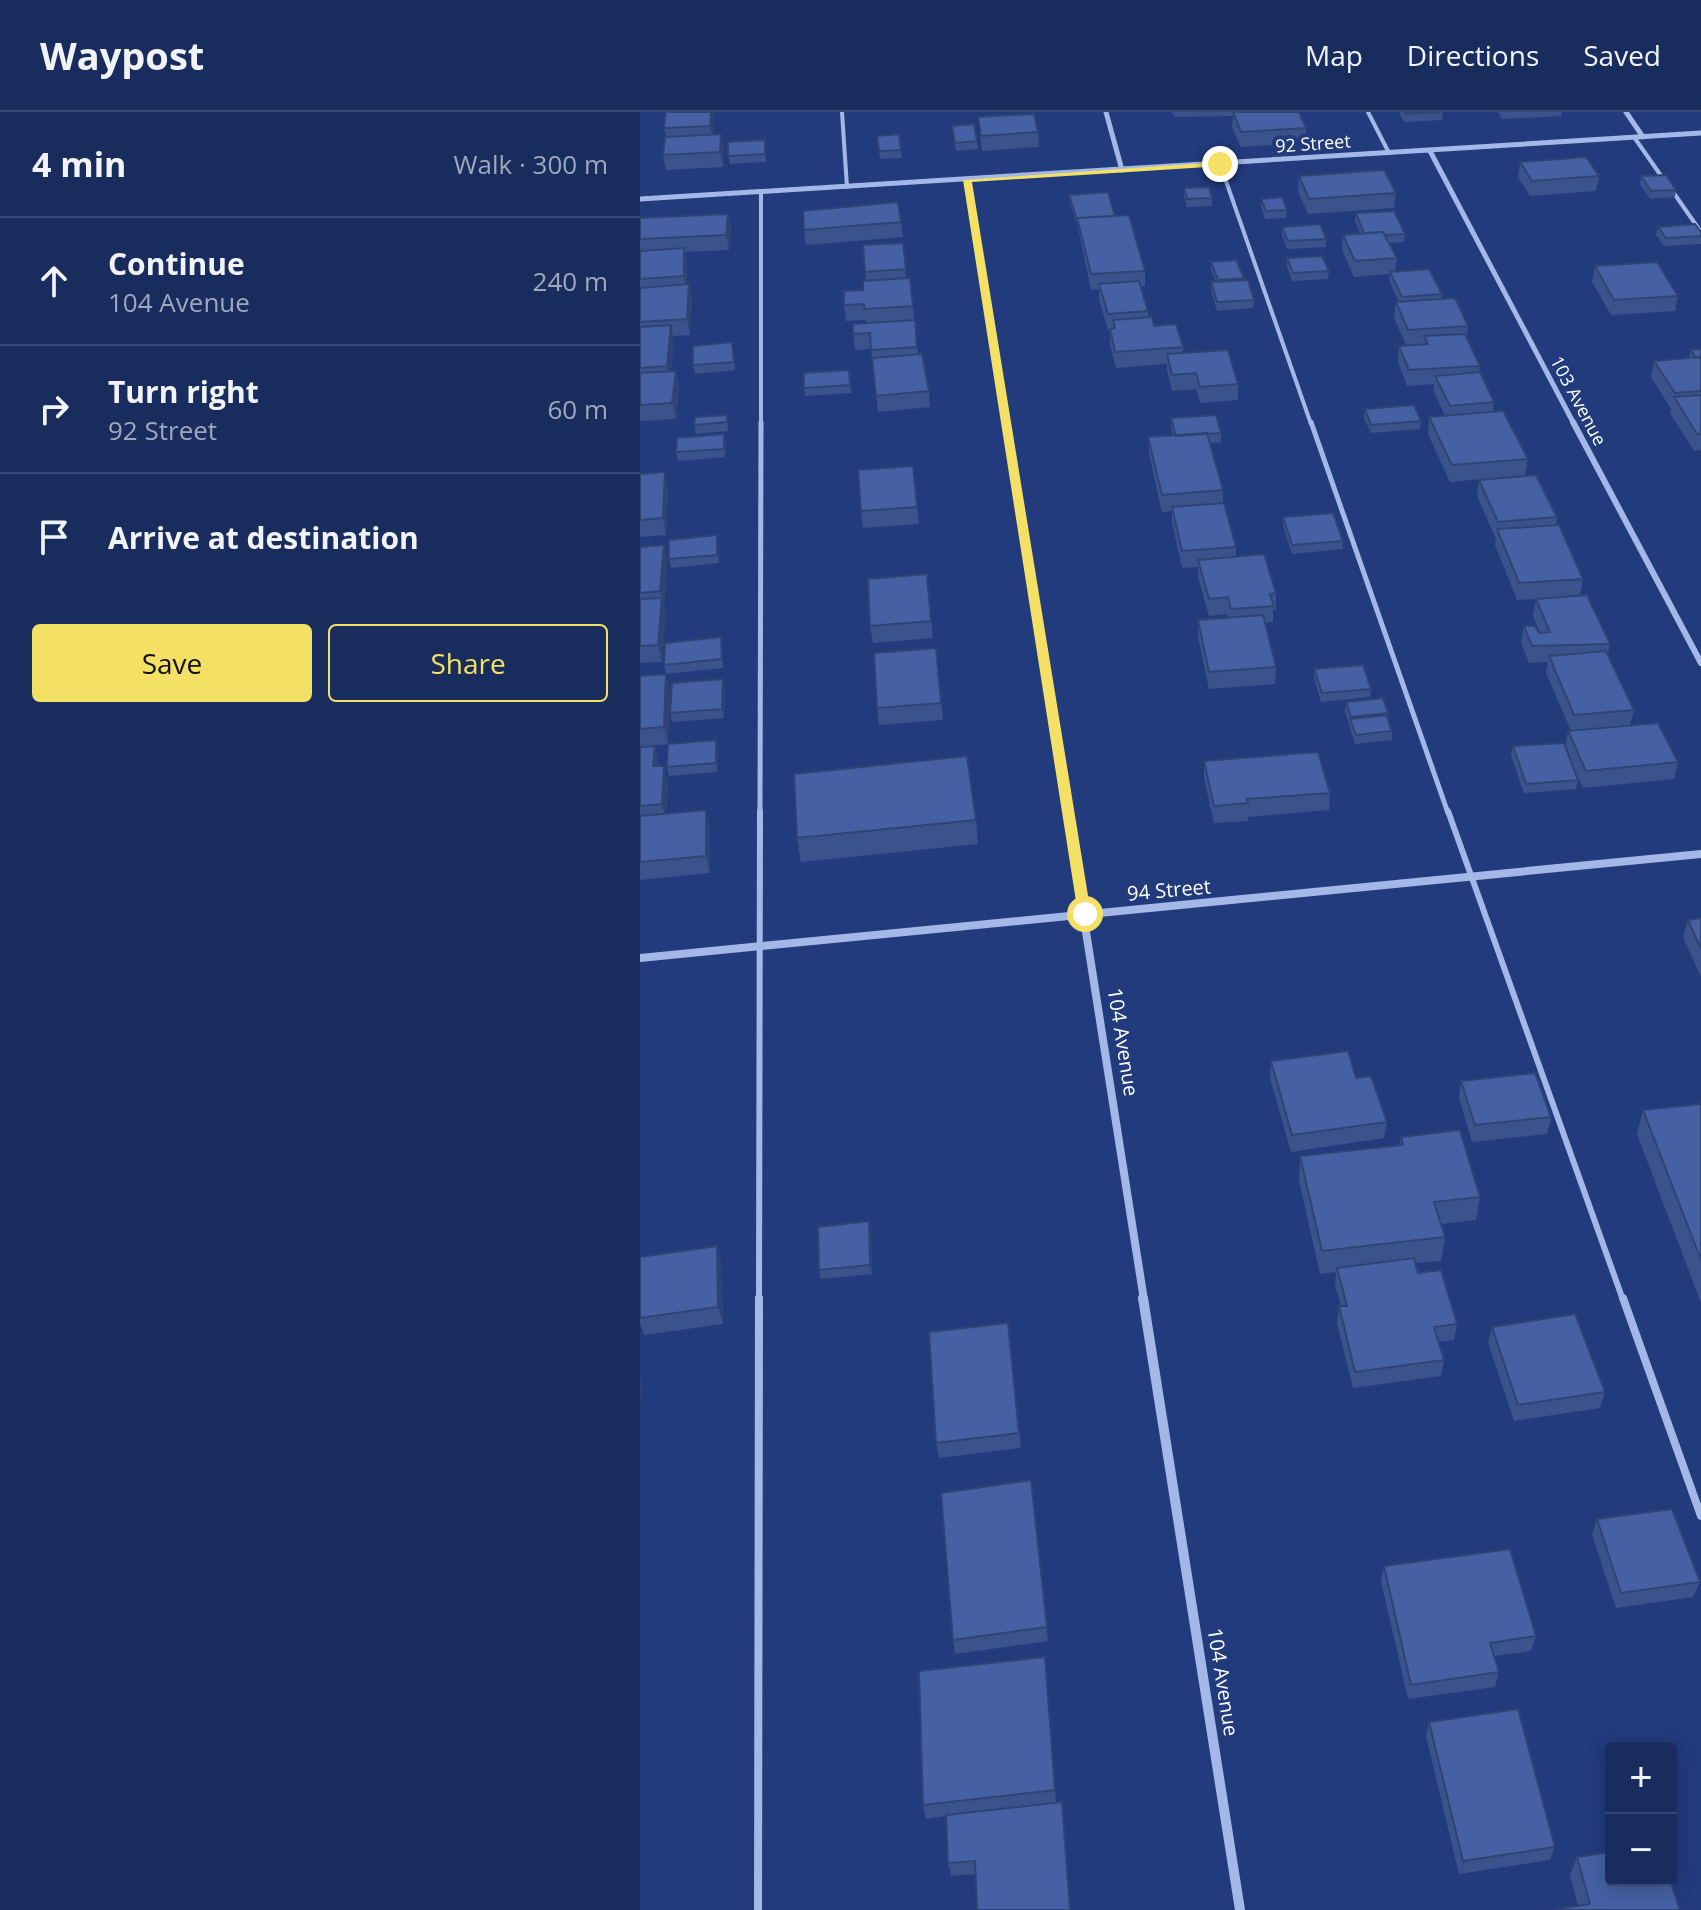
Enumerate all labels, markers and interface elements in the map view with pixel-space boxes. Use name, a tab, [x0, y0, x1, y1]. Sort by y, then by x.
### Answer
text: Waypost	[40, 29, 204, 81]
text: Map	[1305, 36, 1363, 74]
text: Directions	[1407, 36, 1539, 74]
text: Saved	[1583, 36, 1661, 74]
street label: 92 Street	[1274, 128, 1351, 158]
text: 4 min	[32, 141, 126, 187]
text: Walk · 300 m	[454, 146, 608, 182]
route end	[1202, 146, 1238, 182]
text: Continue	[108, 243, 245, 284]
icon: ahead	[32, 259, 76, 303]
text: 240 m	[533, 263, 608, 299]
text: 104 Avenue	[108, 284, 250, 320]
street label: 103 Avenue	[1545, 352, 1613, 450]
text: Turn right	[108, 371, 259, 412]
icon: right	[32, 387, 76, 431]
text: 60 m	[547, 391, 608, 427]
text: 92 Street	[108, 412, 217, 448]
icon: arrive	[32, 515, 76, 559]
text: Arrive at destination	[108, 517, 419, 558]
button: Save	[32, 624, 312, 702]
button: Share	[328, 624, 608, 702]
street label: 94 Street	[1126, 872, 1212, 907]
route start	[1067, 896, 1103, 932]
street label: 104 Avenue	[1102, 986, 1145, 1098]
street label: 104 Avenue	[1202, 1626, 1245, 1738]
map controls	[1605, 1742, 1677, 1886]
button: +	[1605, 1742, 1677, 1814]
button: −	[1605, 1814, 1677, 1886]

